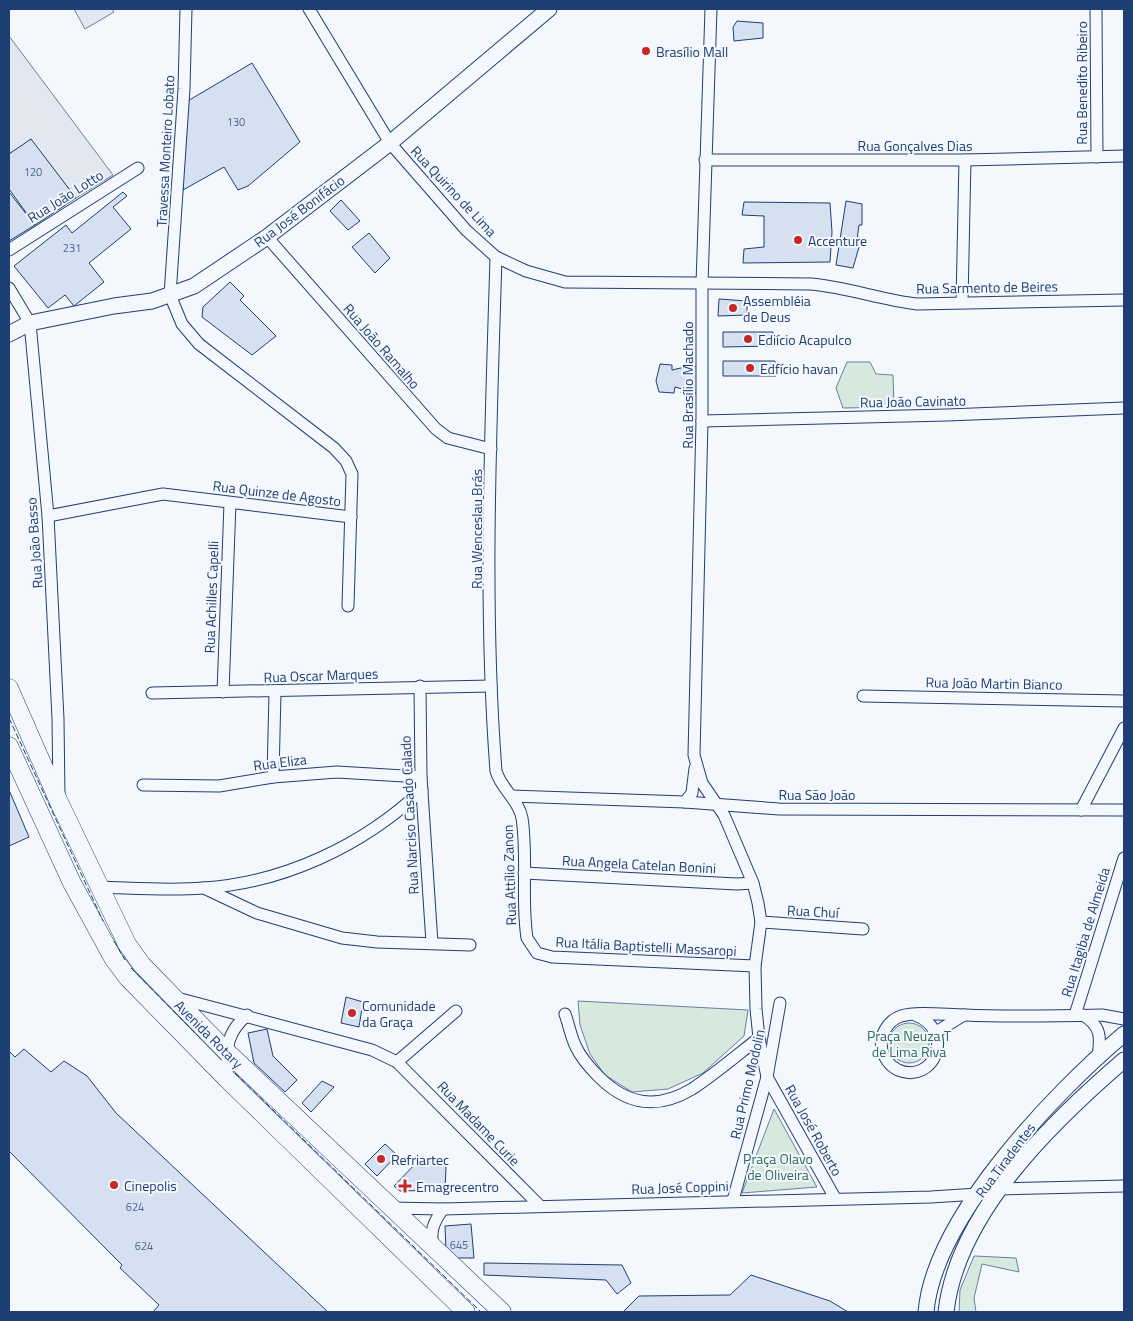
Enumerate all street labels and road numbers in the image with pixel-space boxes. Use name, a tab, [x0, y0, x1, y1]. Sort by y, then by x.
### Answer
street label: Rua Benedito Ribeiro	[1071, 21, 1092, 145]
street label: Travessa Monteiro Lobato	[151, 74, 179, 228]
street label: Rua Gonçalves Dias	[858, 135, 972, 156]
street label: Rua Quirino de Lima	[406, 141, 502, 241]
street label: Rua João Lotto	[23, 164, 107, 228]
street label: Rua José Bonifácio	[249, 170, 349, 252]
street label: Rua Sarmento de Beires	[916, 275, 1058, 299]
street label: Rua João Ramalho	[339, 299, 425, 393]
street label: Rua Brasílio Machado	[677, 321, 698, 449]
street label: Rua João Cavinato	[860, 390, 966, 412]
street label: Rua Wenceslau Brás	[466, 469, 487, 589]
street label: Rua Quinze de Agosto	[212, 475, 342, 511]
street label: Rua João Basso	[20, 497, 48, 589]
street label: Rua Achilles Capelli	[199, 540, 223, 654]
street label: Rua Oscar Marques	[263, 663, 379, 687]
street label: Rua João Martin Bianco	[925, 671, 1063, 695]
street label: Rua Narciso Casado Calado	[394, 735, 424, 895]
street label: Rua Eliza	[252, 748, 308, 776]
street label: Rua São João	[779, 784, 855, 805]
street label: Rua Attílio Zanon	[497, 824, 521, 926]
street label: Rua Angela Catelan Bonini	[561, 849, 717, 879]
street label: Rua Itagiba de Almeida	[1055, 865, 1115, 999]
street label: Rua Chuí	[787, 899, 840, 923]
street label: Rua Itália Baptistelli Massaropi	[555, 931, 737, 961]
street label: Avenida Rotary	[170, 995, 248, 1073]
street label: Rua Primo Modolin	[724, 1027, 770, 1141]
street label: Rua Madame Curie	[433, 1076, 525, 1170]
street label: Rua José Roberto	[780, 1080, 848, 1180]
street label: Rua Tiradentes	[970, 1118, 1040, 1202]
street label: Rua José Coppini	[631, 1175, 729, 1199]

